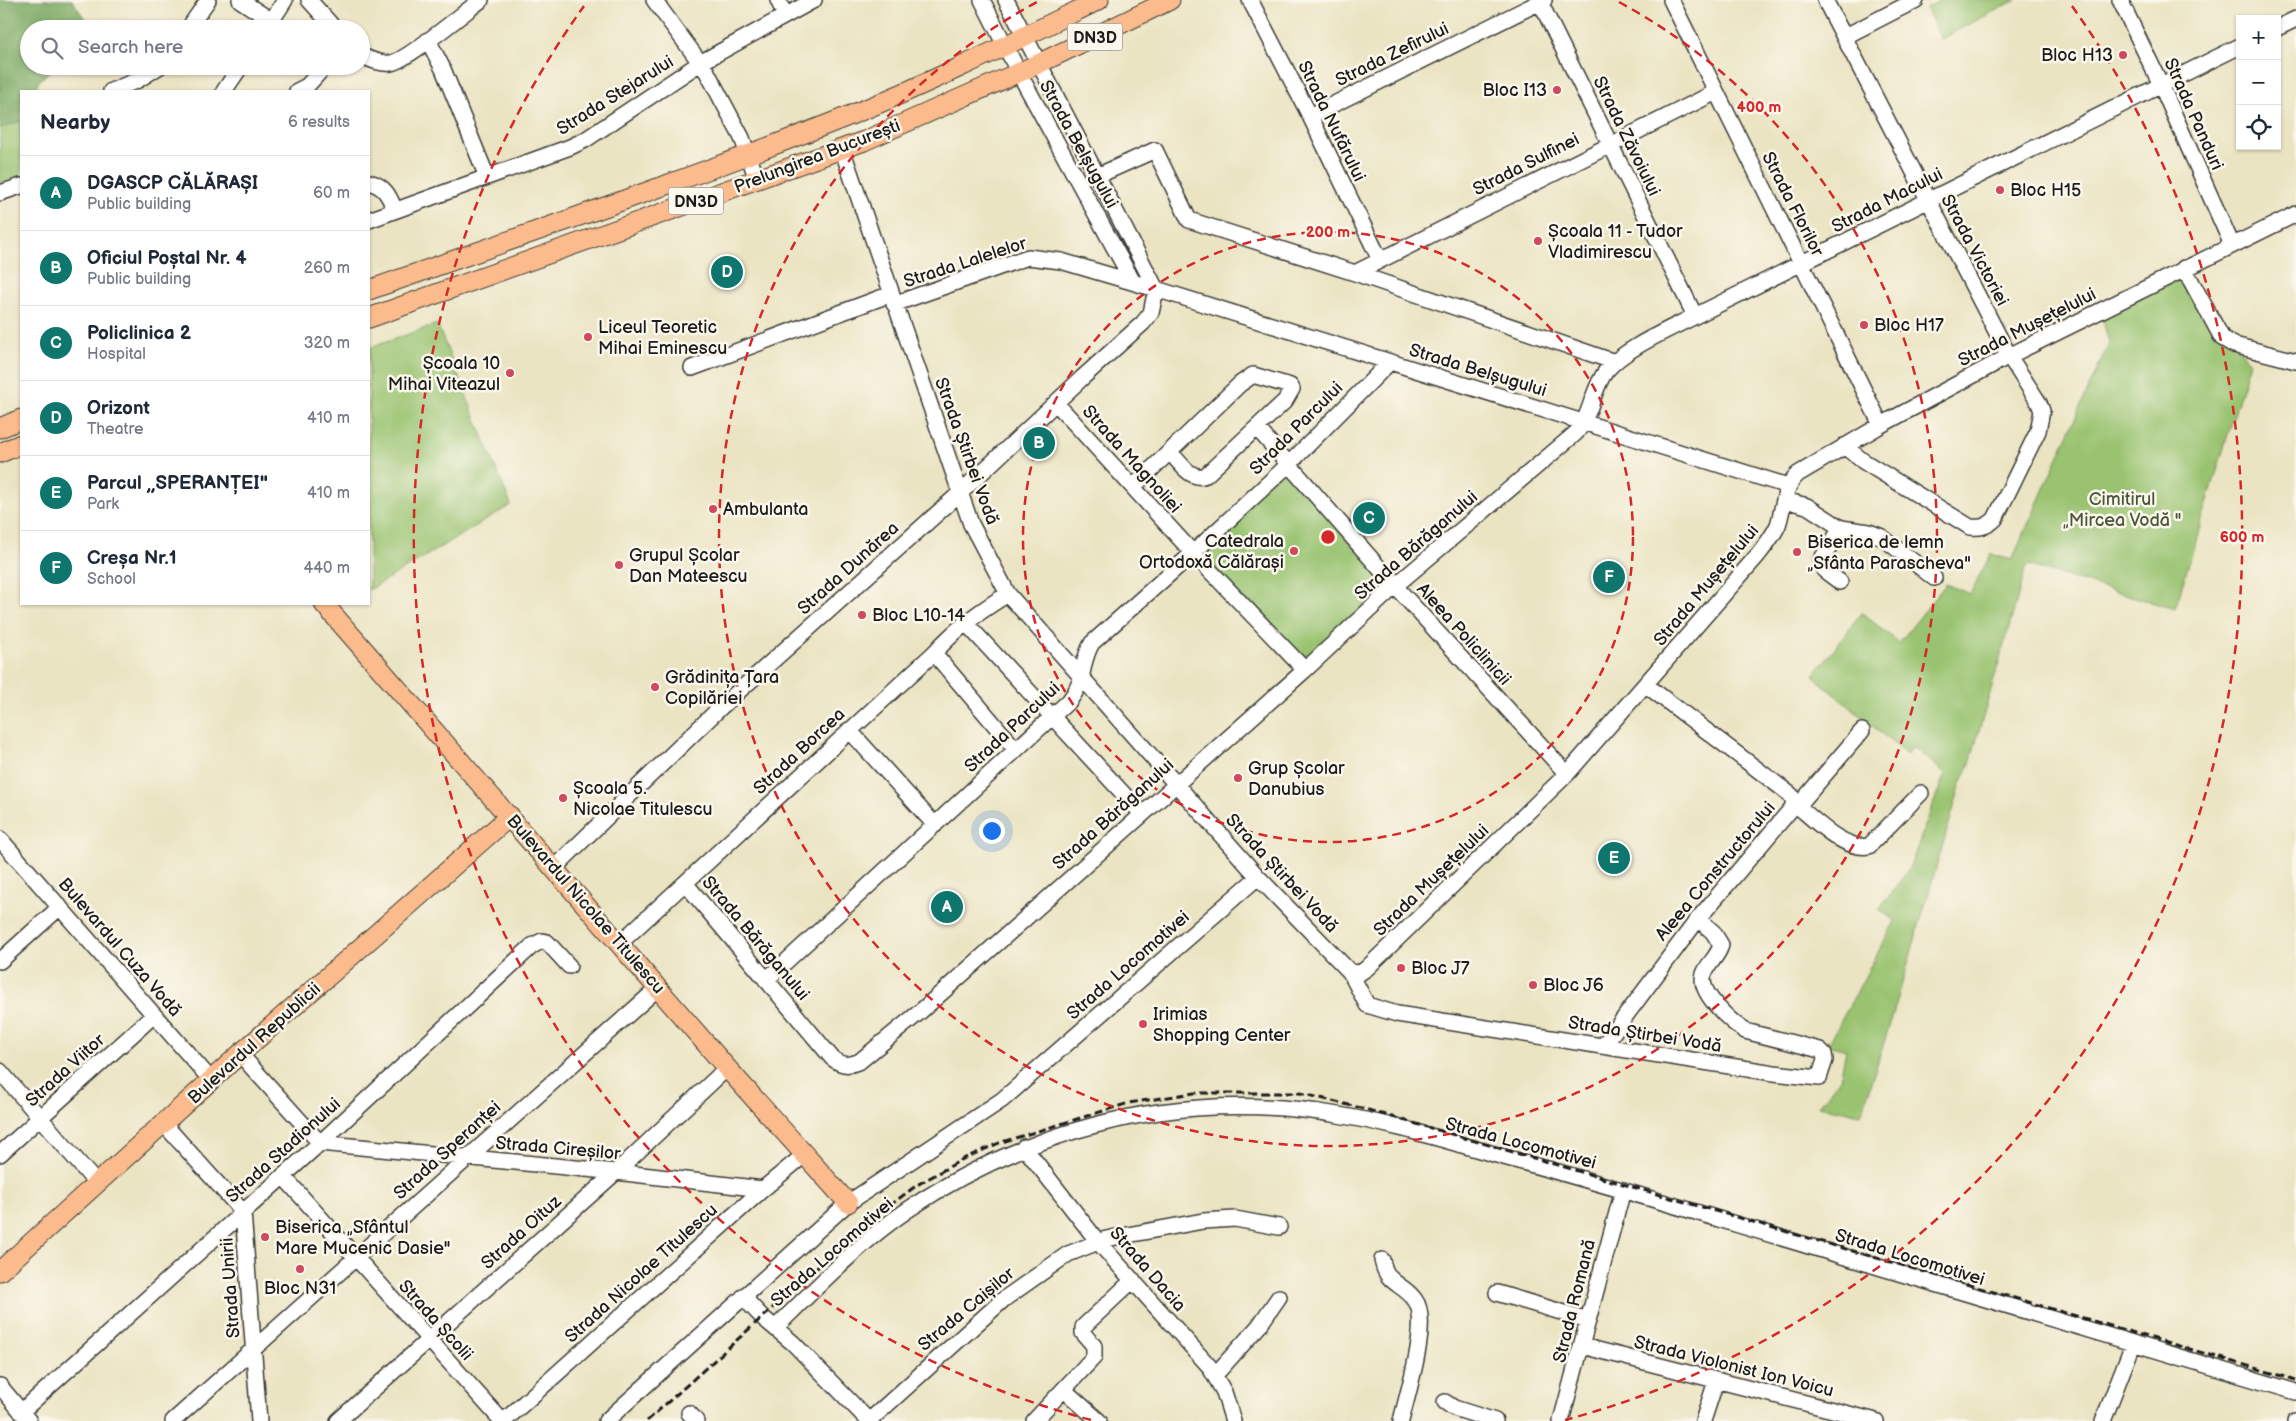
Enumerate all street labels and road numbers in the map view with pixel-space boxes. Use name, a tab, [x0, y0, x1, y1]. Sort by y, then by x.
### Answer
street label: Strada Zefirului	[1332, 18, 1452, 91]
road number: DN3D	[1068, 24, 1122, 51]
street label: Strada Stejarului	[553, 51, 677, 140]
street label: Strada Panduri	[2160, 55, 2228, 173]
street label: Strada Nufărului	[1293, 58, 1370, 185]
street label: Strada Zăvoiului	[1589, 73, 1665, 199]
street label: Strada Belșugului	[1035, 77, 1122, 212]
street label: Prelungirea București	[731, 115, 903, 198]
street label: Strada Sulfinei	[1470, 129, 1583, 200]
street label: Strada Florilor	[1757, 149, 1828, 260]
street label: Strada Macului	[1828, 163, 1946, 237]
road number: DN3D	[668, 188, 724, 215]
street label: Strada Victoriei	[1936, 191, 2013, 310]
street label: Strada Lalelelor	[901, 233, 1030, 292]
street label: Strada Mușețelului	[1955, 284, 2100, 371]
street label: Strada Belșugului	[1407, 340, 1549, 401]
street label: Strada Știrbei Vodă	[930, 375, 1003, 528]
street label: Strada Parcului	[1245, 377, 1347, 479]
street label: Strada Magnoliei	[1078, 401, 1186, 518]
street label: Strada Bărăganului	[1351, 486, 1482, 604]
street label: Strada Dunărea	[794, 518, 903, 619]
street label: Strada Mușețelului	[1650, 520, 1763, 650]
street label: Aleea Policlinicii	[1412, 579, 1515, 690]
street label: Strada Parcului	[960, 678, 1064, 777]
street label: Strada Borcea	[749, 704, 849, 799]
street label: Strada Bărăganului	[1048, 754, 1178, 874]
street label: Aleea Constructorului	[1651, 798, 1780, 945]
street label: Strada Știrbei Vodă	[1221, 809, 1342, 937]
street label: Bulevardul Nicolae Titulescu	[502, 811, 669, 998]
street label: Strada Mușețelului	[1369, 820, 1493, 941]
street label: Strada Bărăganului	[697, 872, 814, 1005]
street label: Bulevardul Cuza Vodă	[54, 874, 186, 1021]
street label: Strada Locomotivei	[1063, 907, 1194, 1024]
street label: Bulevardul Republicii	[184, 978, 325, 1108]
street label: Strada Știrbei Vodă	[1567, 1012, 1723, 1057]
street label: Strada Viitor	[22, 1029, 109, 1111]
street label: Strada Stadionului	[222, 1093, 345, 1207]
street label: Strada Speranței	[390, 1097, 505, 1204]
street label: Strada Locomotivei	[1443, 1113, 1599, 1174]
street label: Strada Cireșilor	[494, 1133, 622, 1164]
street label: Strada Oituz	[477, 1191, 566, 1274]
street label: Strada Locomotivei	[767, 1194, 898, 1311]
street label: Strada Nicolae Titulescu	[561, 1199, 722, 1347]
street label: Strada Dacia	[1105, 1223, 1190, 1316]
street label: Strada Locomotivei	[1833, 1225, 1987, 1290]
street label: Strada Unirii	[217, 1237, 244, 1339]
street label: Strada Romană	[1549, 1237, 1600, 1365]
street label: Strada Caișilor	[914, 1263, 1019, 1356]
street label: Strada Școlii	[394, 1276, 477, 1365]
street label: Strada Violonist Ion Voicu	[1632, 1332, 1836, 1401]

